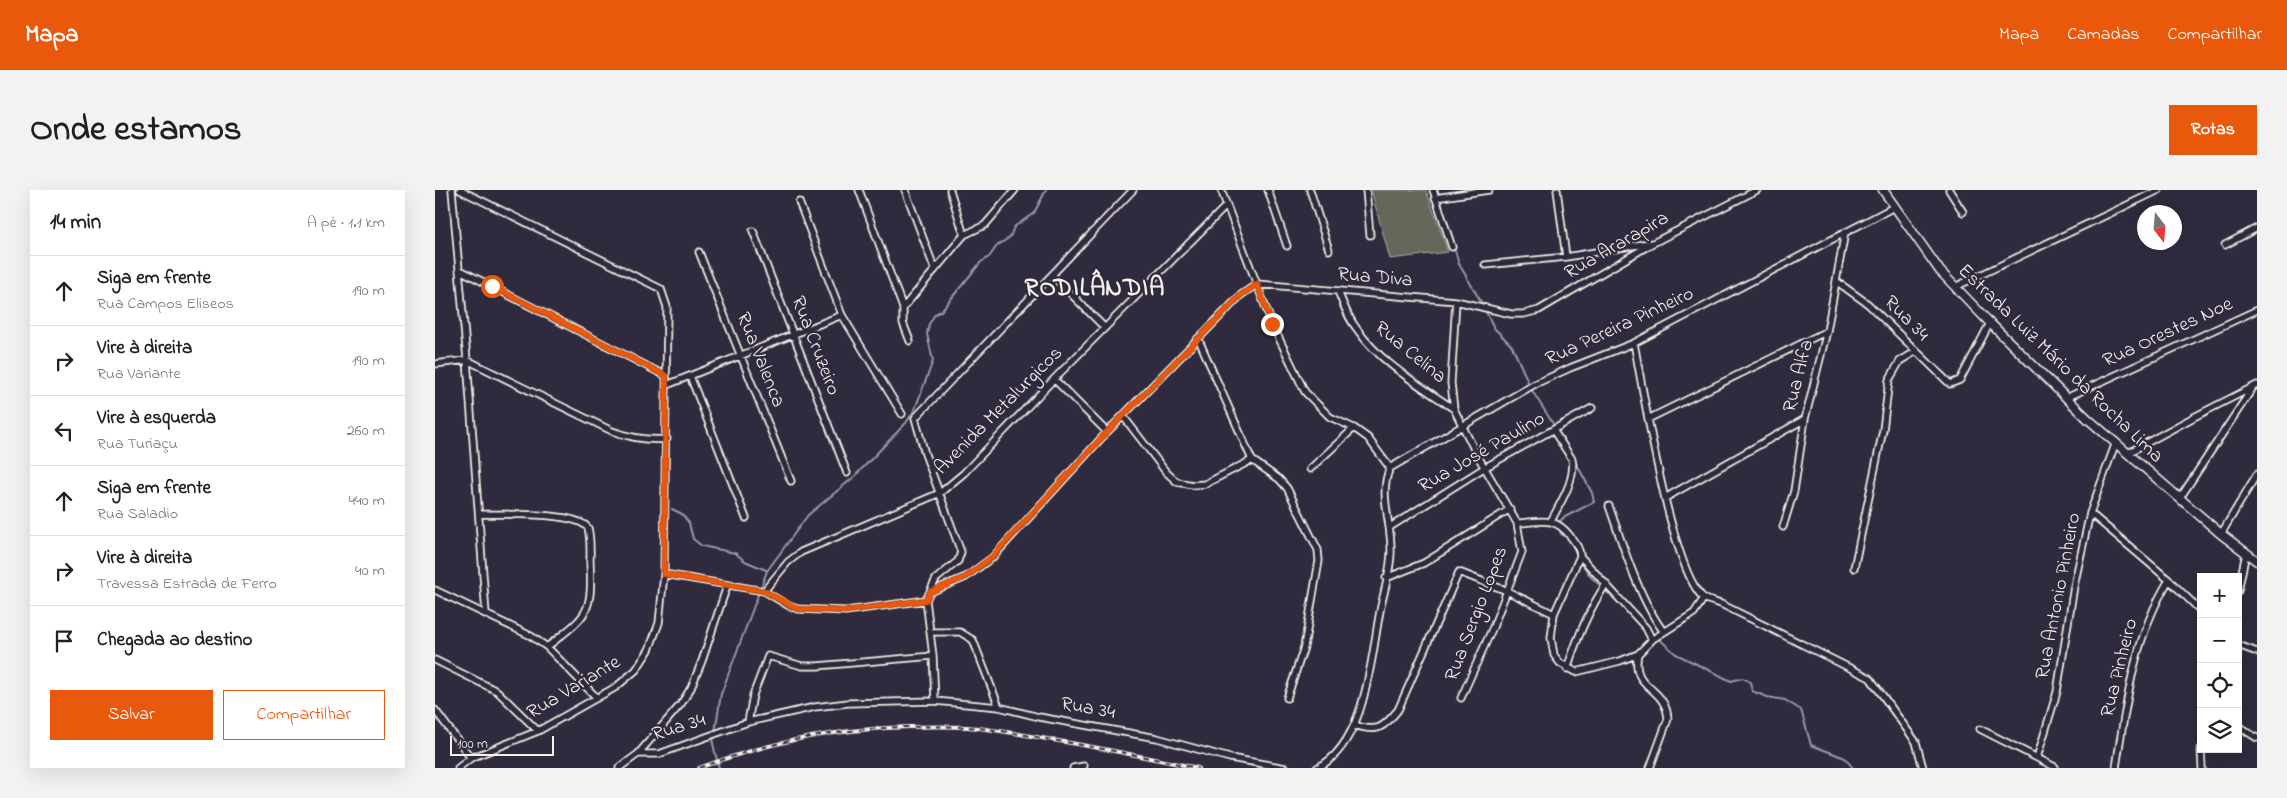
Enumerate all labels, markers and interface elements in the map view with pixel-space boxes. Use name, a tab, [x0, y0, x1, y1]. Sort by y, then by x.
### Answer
text: Mapa	[25, 18, 79, 53]
text: Mapa	[1999, 22, 2039, 48]
text: Camadas	[2067, 22, 2140, 48]
text: Compartilhar	[2168, 22, 2262, 48]
text: Onde estamos	[30, 105, 242, 156]
button: Rotas	[2169, 105, 2257, 155]
street label: Rua Ararapira	[1560, 204, 1674, 288]
north arrow	[2137, 205, 2182, 250]
text: 14 min	[50, 208, 101, 238]
text: A pé · 1.1 km	[307, 211, 385, 235]
street label: Estrada Luiz Mário da Rocha Lima	[1951, 258, 2169, 470]
street label: Rua Diva	[1336, 260, 1414, 296]
text: Siga em frente	[97, 265, 211, 292]
district label: RODILÂNDIA	[1024, 269, 1166, 307]
route start	[481, 275, 504, 298]
icon: ahead	[50, 277, 78, 305]
text: 190 m	[352, 279, 385, 303]
street label: Rua Pereira Pinheiro	[1541, 280, 1699, 374]
street label: Rua 34	[1876, 289, 1936, 349]
street label: Rua Orestes Noe	[2098, 290, 2238, 376]
text: Rua Campos Eliseos	[97, 292, 234, 316]
street label: Rua Cruzeiro	[783, 292, 847, 400]
street label: Rua Valenca	[728, 308, 792, 412]
route end	[1261, 313, 1284, 336]
street label: Rua Celina	[1368, 315, 1452, 391]
text: Vire à direita	[97, 335, 192, 362]
street label: Rua Alfa	[1776, 337, 1822, 415]
street label: Avenida Metalurgicos	[928, 340, 1071, 483]
icon: right	[50, 347, 78, 375]
text: 190 m	[352, 349, 385, 373]
text: Rua Variante	[97, 362, 181, 386]
text: Vire à esquerda	[97, 405, 216, 432]
street label: Rua José Paulino	[1413, 405, 1551, 501]
icon: left	[50, 417, 78, 445]
text: 260 m	[347, 419, 385, 443]
text: Rua Turiaçu	[97, 432, 178, 456]
text: Siga em frente	[97, 475, 211, 502]
icon: ahead	[50, 487, 78, 515]
text: 440 m	[348, 489, 385, 513]
text: Rua Saladio	[97, 502, 178, 526]
street label: Rua Antonio Pinheiro	[2029, 510, 2089, 682]
street label: Rua Sergio Lopes	[1438, 542, 1517, 686]
text: Vire à direita	[97, 545, 192, 572]
icon: right	[50, 557, 78, 585]
text: 40 m	[355, 559, 385, 583]
text: Travessa Estrada de Ferro	[97, 572, 277, 596]
map controls	[2197, 573, 2242, 753]
button: +	[2197, 573, 2242, 618]
street label: Rua Pinheiro	[2094, 616, 2146, 720]
button: −	[2197, 618, 2242, 663]
icon: arrive	[50, 627, 78, 655]
text: Chegada ao destino	[97, 627, 252, 654]
street label: Rua Variante	[522, 649, 626, 727]
button: locate	[2197, 663, 2242, 708]
button: Salvar	[50, 690, 213, 740]
button: Compartilhar	[223, 690, 385, 740]
street label: Rua 34	[1059, 690, 1117, 728]
street label: Rua 34	[649, 706, 709, 750]
button: layers	[2197, 708, 2242, 753]
scale bar	[450, 733, 554, 756]
text: 100 m	[457, 734, 488, 755]

